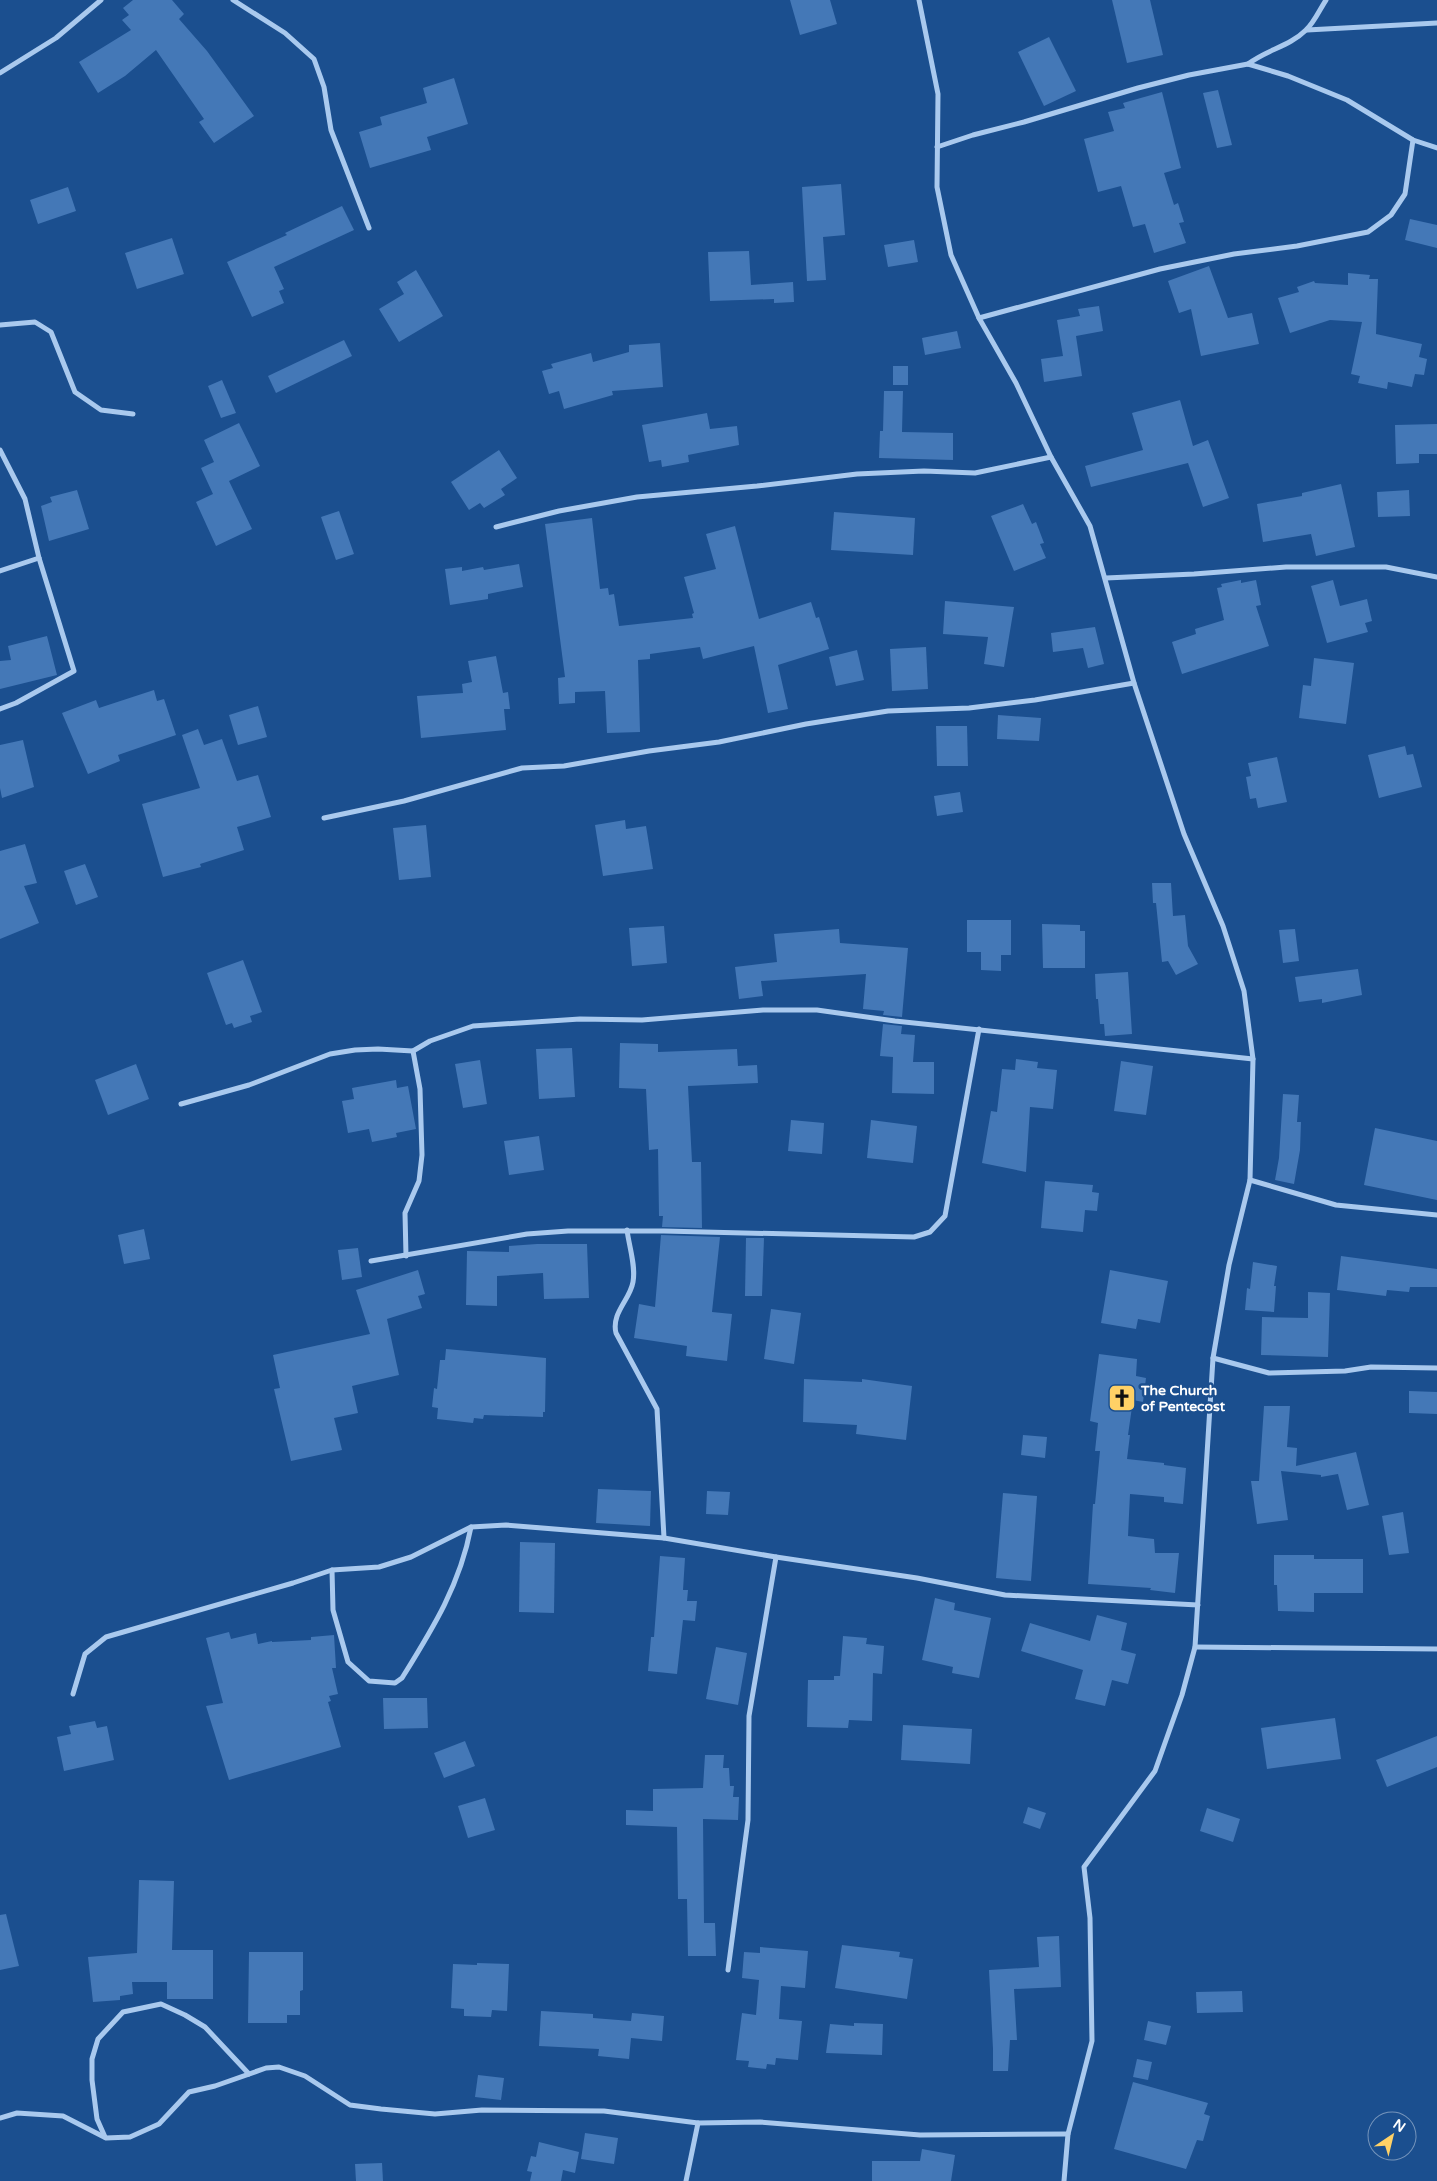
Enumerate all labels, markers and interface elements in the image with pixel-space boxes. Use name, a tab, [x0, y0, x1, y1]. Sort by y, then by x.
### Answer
place label: The Church of Pentecost	[1140, 1382, 1226, 1415]
church icon: The Church of Pentecost	[1107, 1383, 1137, 1413]
north arrow	[1367, 2111, 1417, 2161]
text: N	[1390, 2116, 1409, 2136]

